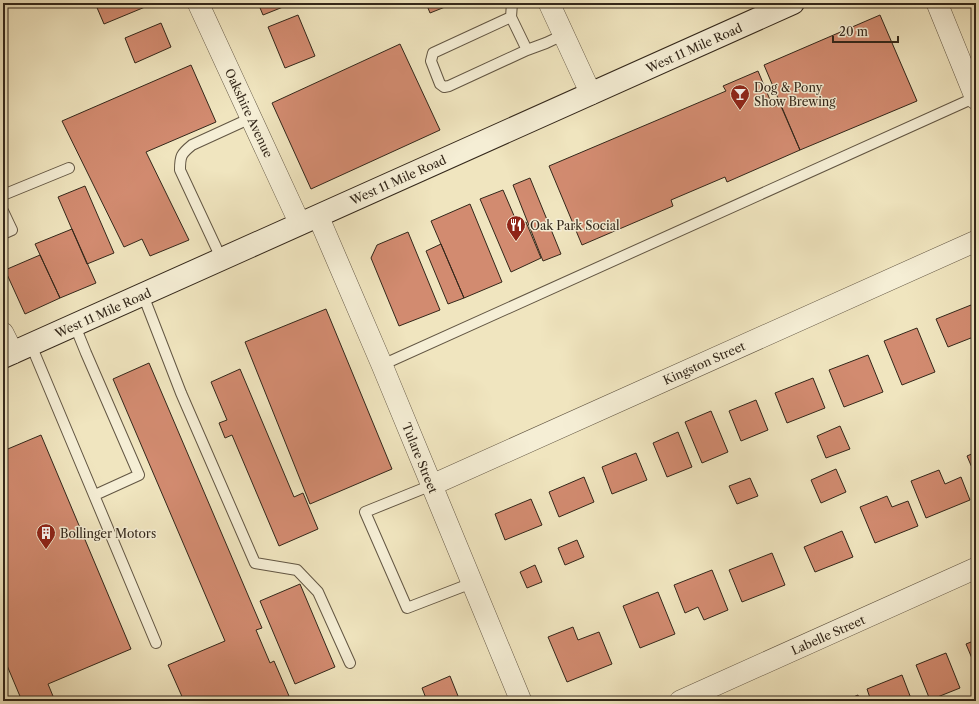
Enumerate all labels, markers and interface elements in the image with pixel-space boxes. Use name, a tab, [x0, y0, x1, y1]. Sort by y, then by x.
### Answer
scale bar	[833, 18, 898, 44]
street label: West 11 Mile Road	[643, 20, 745, 76]
text: 20 m	[839, 24, 868, 39]
street label: Oakshire Avenue	[222, 66, 276, 160]
place label: Dog & Pony Show Brewing	[754, 80, 836, 109]
bar icon: Dog & Pony Show Brewing	[729, 83, 751, 111]
street label: West 11 Mile Road	[347, 152, 449, 208]
restaurant icon: Oak Park Social	[505, 214, 527, 242]
place label: Oak Park Social	[530, 218, 620, 233]
street label: West 11 Mile Road	[52, 285, 154, 341]
street label: Kingston Street	[661, 338, 748, 388]
street label: Tulare Street	[399, 421, 441, 496]
building icon: Bollinger Motors	[35, 522, 57, 550]
place label: Bollinger Motors	[60, 526, 156, 541]
street label: Labelle Street	[789, 612, 868, 658]

